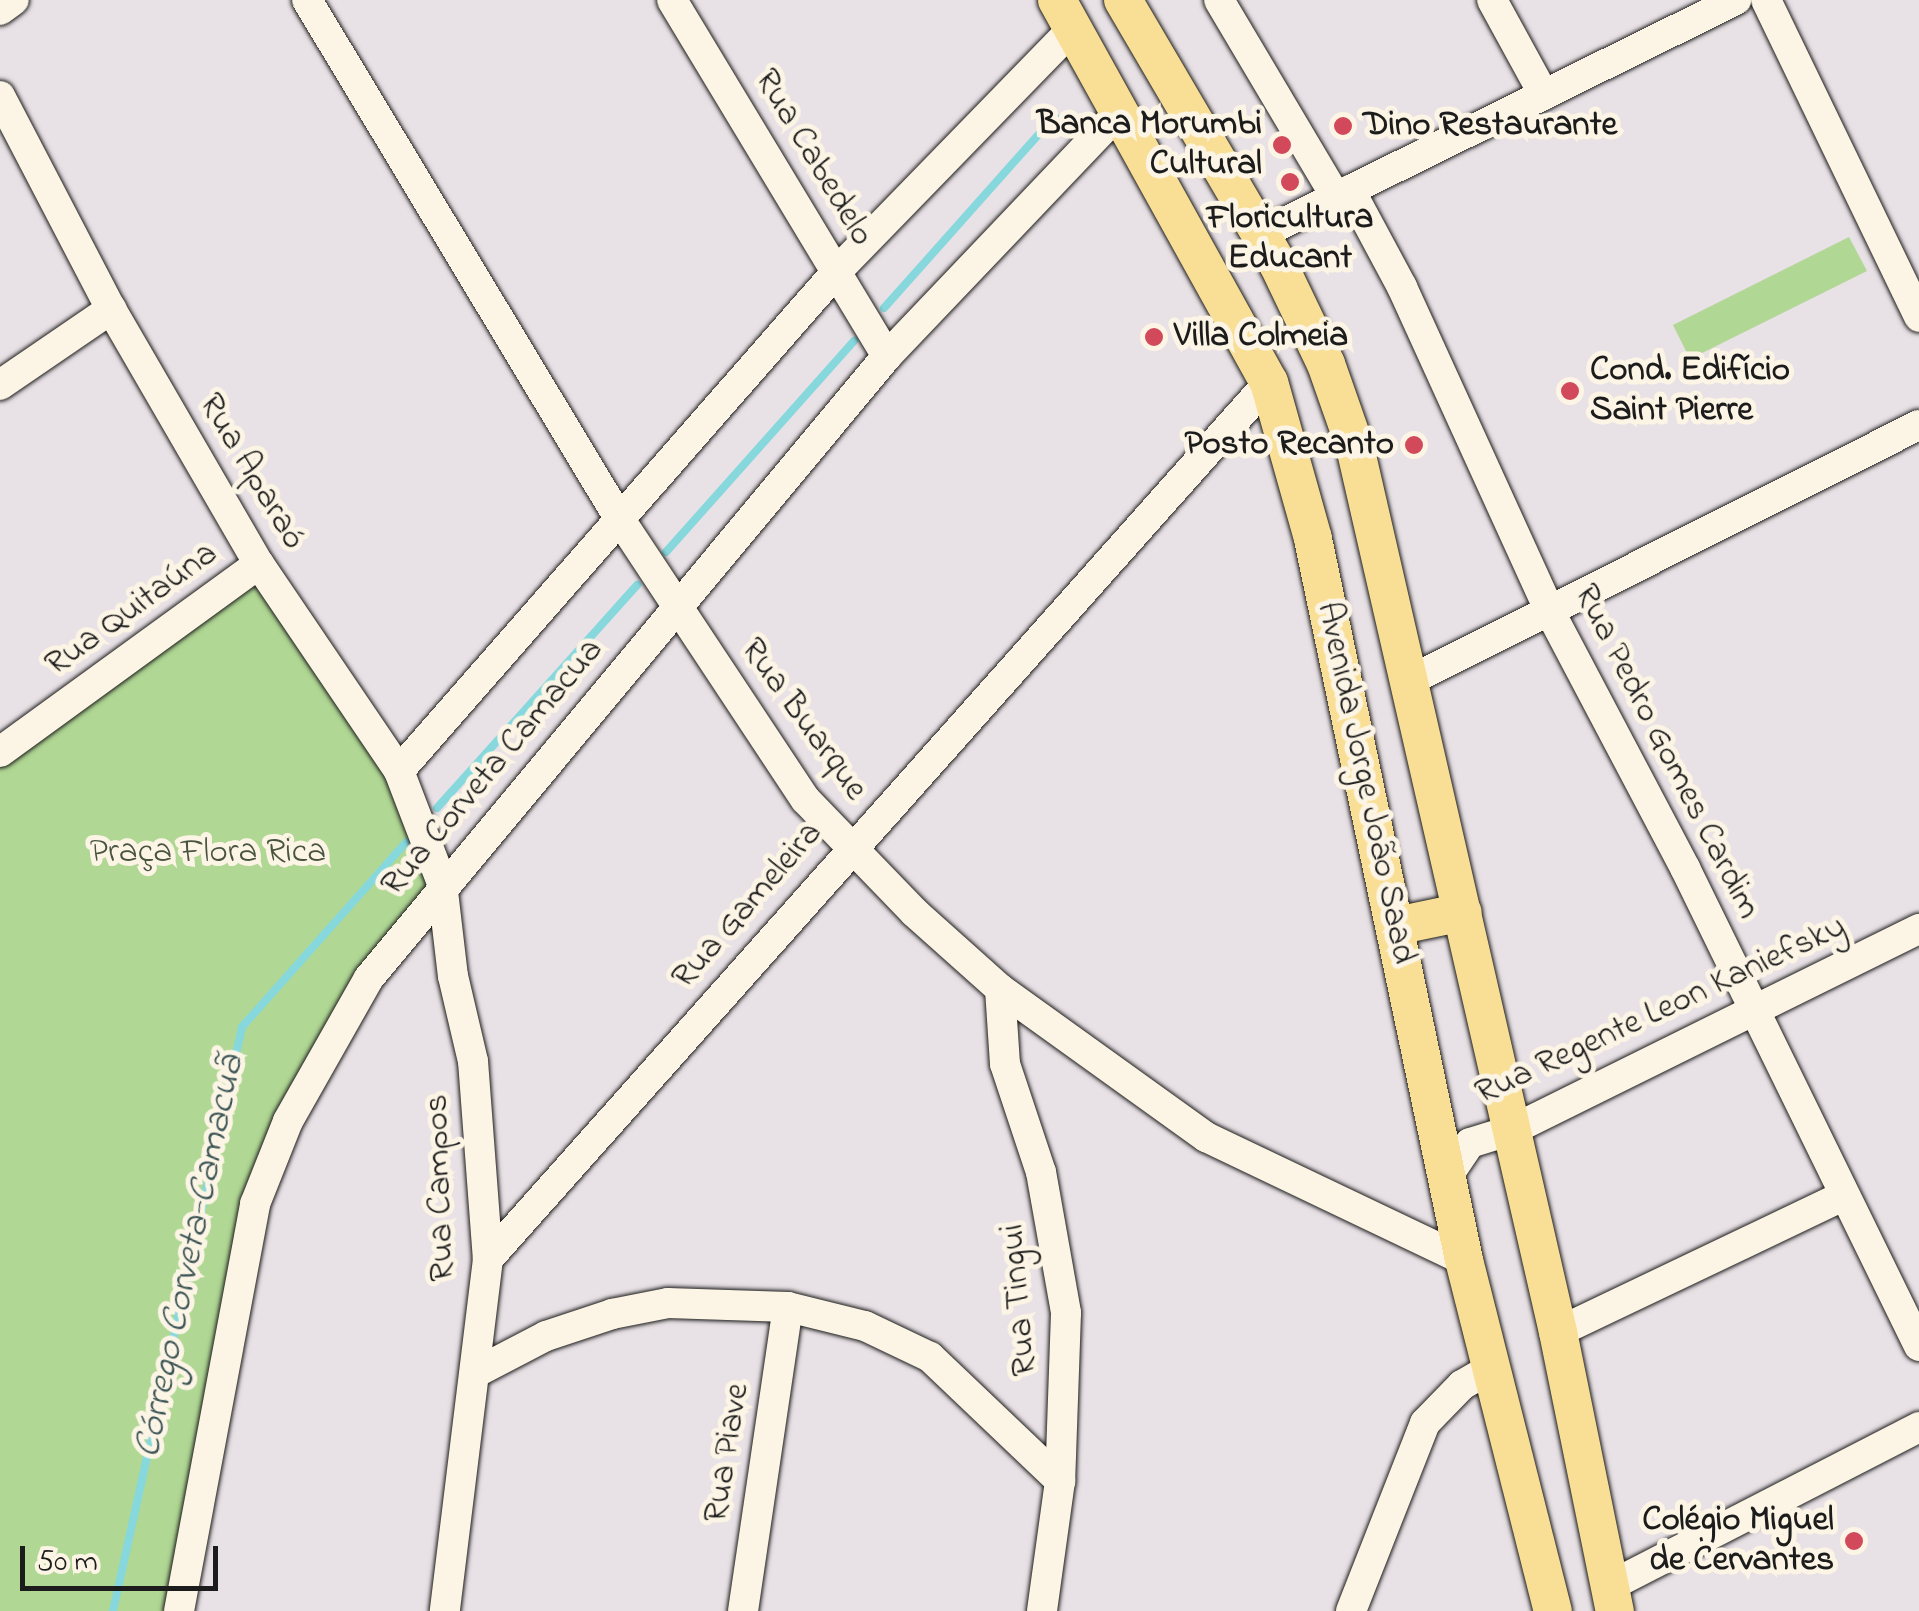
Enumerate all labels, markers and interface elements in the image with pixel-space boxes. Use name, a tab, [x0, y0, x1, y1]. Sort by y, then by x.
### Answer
street label: Rua Cabedelo	[744, 62, 882, 254]
place label: Banca Morumbi Cultural	[1037, 104, 1262, 186]
place label: Dino Restaurante	[1363, 105, 1617, 147]
marker: Dino Restaurante	[1332, 115, 1354, 137]
marker: Banca Morumbi Cultural	[1271, 134, 1293, 156]
marker: Floricultura Educant	[1279, 171, 1301, 193]
place label: Floricultura Educant	[1207, 198, 1373, 280]
place label: Villa Colmeia	[1174, 316, 1348, 358]
marker: Villa Colmeia	[1143, 326, 1165, 348]
place label: Cond. Edifício Saint Pierre	[1590, 350, 1790, 432]
marker: Cond. Edifício Saint Pierre	[1559, 380, 1581, 402]
street label: Rua Aparaó	[188, 386, 314, 558]
place label: Posto Recanto	[1184, 424, 1394, 466]
marker: Posto Recanto	[1403, 434, 1425, 456]
street label: Rua Quitaúna	[38, 534, 226, 686]
street label: Rua Pedro Gomes Cardim	[1563, 578, 1769, 926]
street label: Avenida Jorge João Saad	[1306, 598, 1424, 968]
street label: Rua Corveta Camacua	[373, 631, 613, 905]
street label: Rua Buarque	[730, 631, 876, 809]
street label: Rua Gameleira	[664, 814, 832, 998]
park label: Praça Flora Rica	[90, 832, 326, 874]
street label: Rua Regente Leon Kaniefsky	[1469, 907, 1853, 1115]
water label: Córrego Corveta-Camacuã	[126, 1052, 256, 1462]
street label: Rua Campos	[417, 1094, 465, 1282]
street label: Rua Tingui	[992, 1222, 1048, 1378]
street label: Rua Piave	[696, 1380, 760, 1526]
place label: Colégio Miguel de Cervantes	[1642, 1500, 1834, 1582]
scale bar	[25, 1526, 222, 1588]
marker: Colégio Miguel de Cervantes	[1843, 1530, 1865, 1552]
text: 50 m	[37, 1541, 98, 1585]

